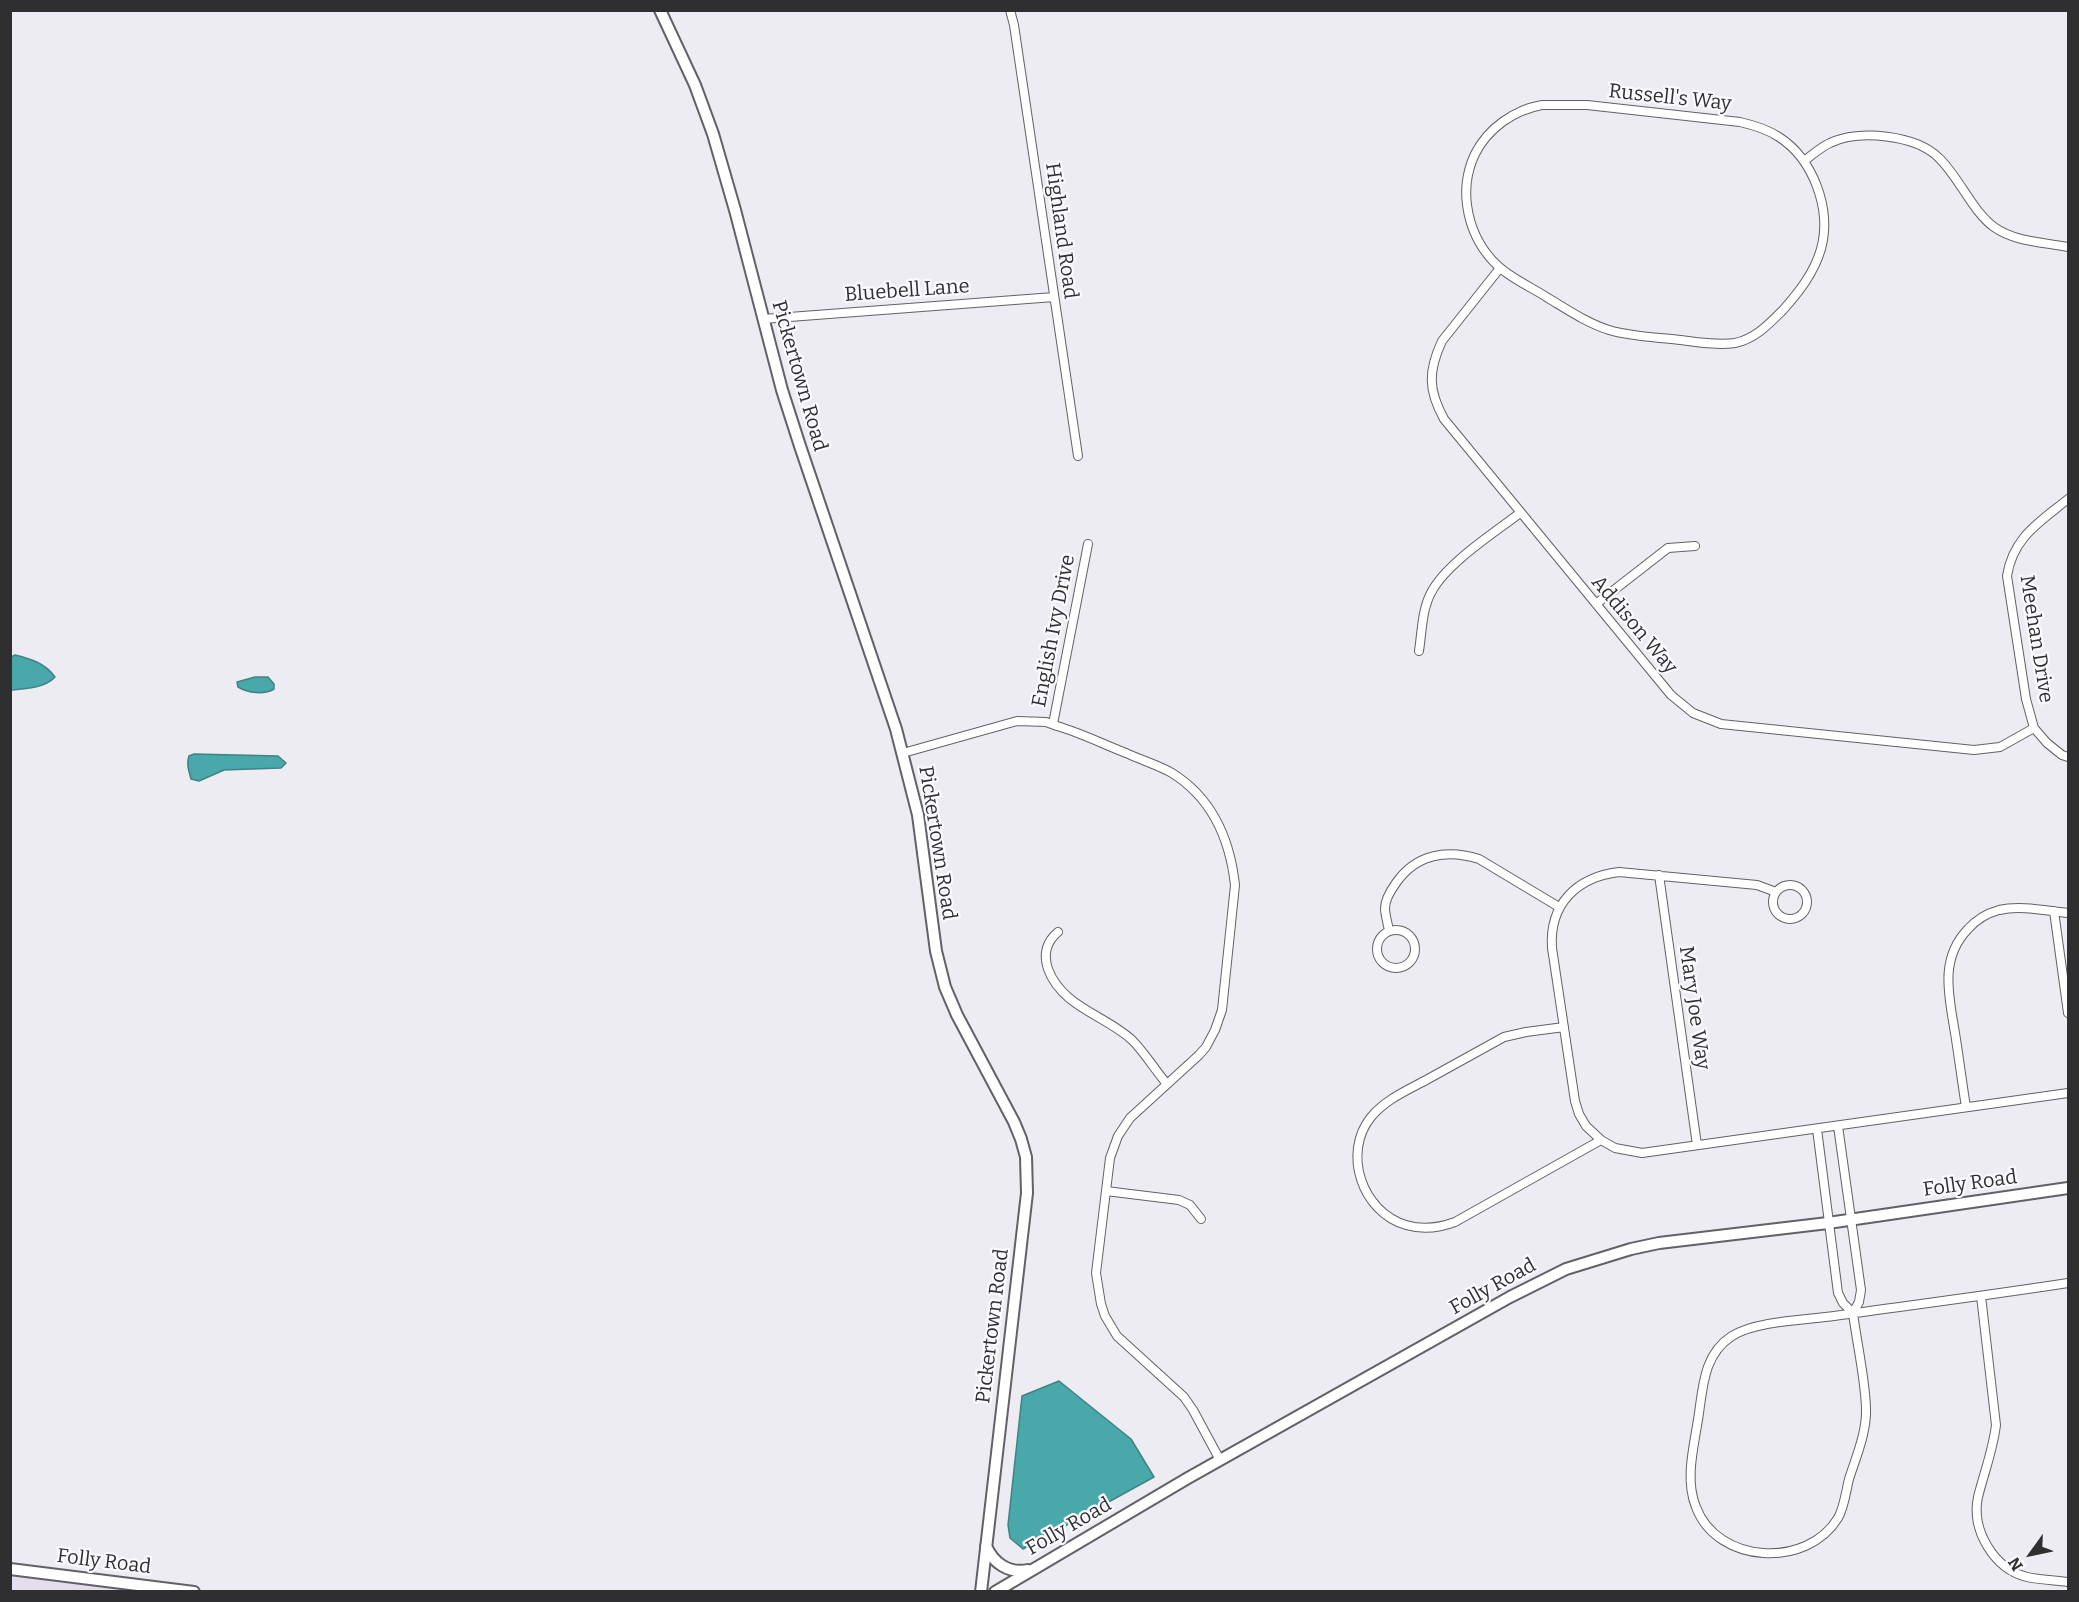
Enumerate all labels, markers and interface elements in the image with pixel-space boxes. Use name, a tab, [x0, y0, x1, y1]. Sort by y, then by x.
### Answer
street label: Russell's Way	[1607, 80, 1733, 116]
street label: Highland Road	[1040, 161, 1082, 301]
street label: Bluebell Lane	[844, 275, 970, 307]
street label: Pickertown Road	[766, 298, 832, 454]
street label: English Ivy Drive	[1027, 553, 1081, 709]
street label: Addison Way	[1586, 571, 1682, 679]
street label: Meehan Drive	[2014, 574, 2058, 704]
street label: Pickertown Road	[913, 764, 961, 922]
street label: Mary Joe Way	[1673, 945, 1715, 1071]
street label: Folly Road	[1921, 1166, 2019, 1202]
street label: Pickertown Road	[972, 1247, 1014, 1405]
street label: Folly Road	[1446, 1254, 1540, 1320]
street label: Folly Road	[1022, 1493, 1116, 1561]
north arrow	[2001, 1524, 2061, 1584]
street label: Folly Road	[56, 1544, 152, 1580]
text: N	[2004, 1554, 2027, 1574]

